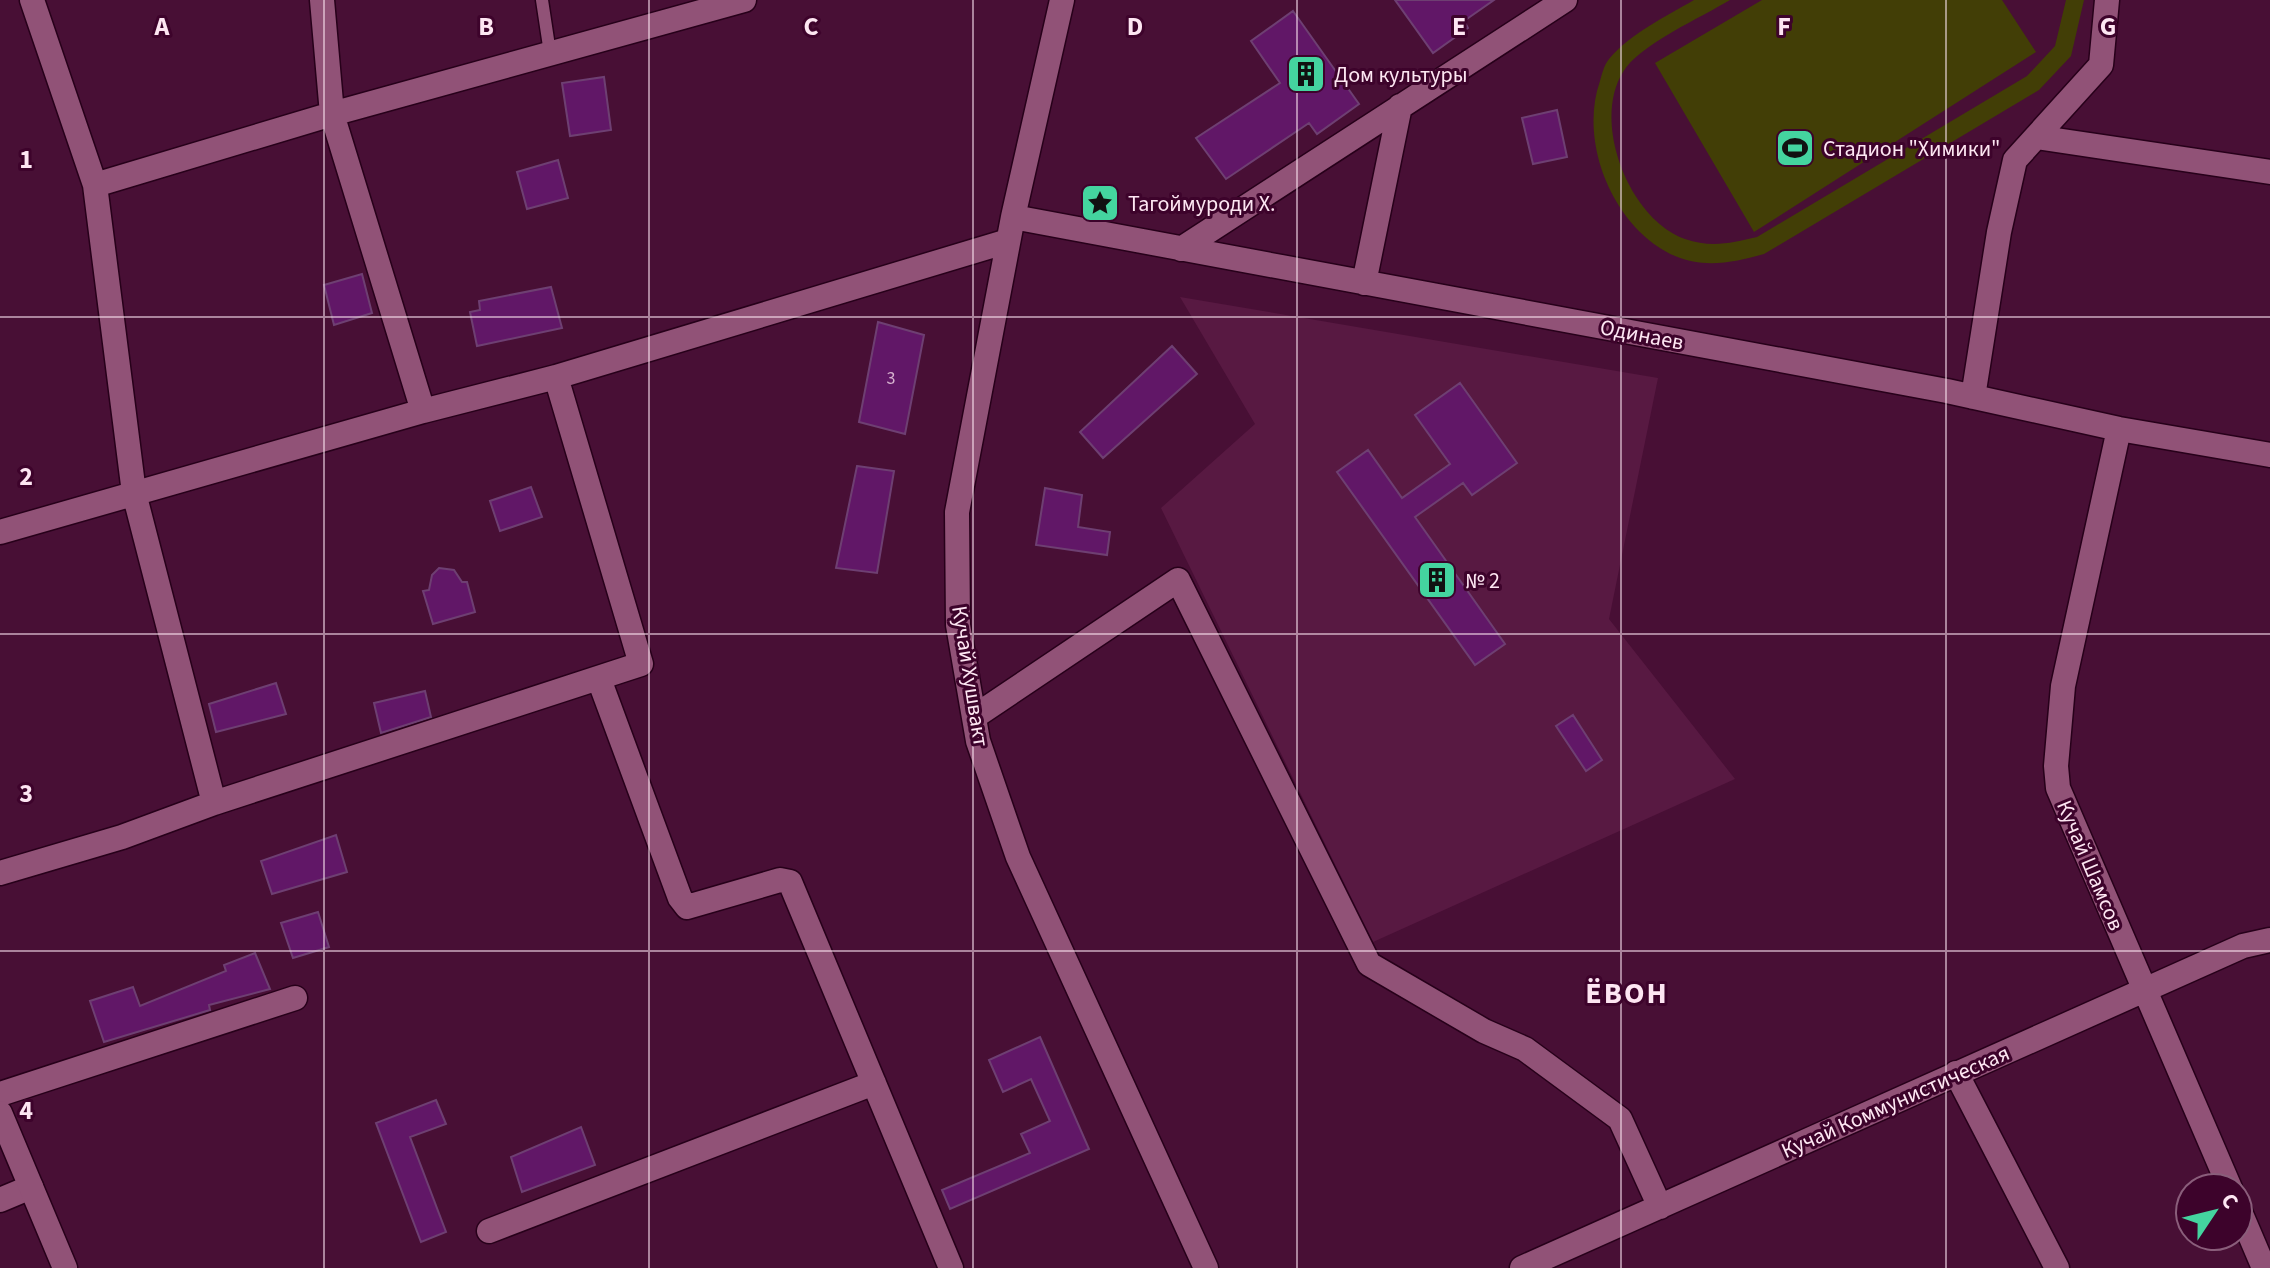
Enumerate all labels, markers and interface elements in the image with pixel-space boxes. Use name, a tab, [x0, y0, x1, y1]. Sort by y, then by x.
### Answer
text: A	[154, 8, 171, 45]
text: B	[478, 8, 494, 45]
text: C	[803, 8, 819, 45]
text: D	[1127, 8, 1143, 45]
text: E	[1452, 8, 1466, 45]
text: F	[1777, 8, 1791, 45]
text: G	[2100, 8, 2116, 45]
building icon: Дом культуры	[1285, 53, 1327, 95]
place label: Дом культуры	[1334, 59, 1467, 91]
sports icon: Стадион "Химики"	[1774, 127, 1816, 169]
place label: Стадион "Химики"	[1823, 133, 2000, 165]
text: 1	[19, 141, 33, 178]
place icon: Тагоймуроди Х.	[1079, 182, 1121, 224]
place label: Тагоймуроди Х.	[1128, 188, 1275, 220]
street label: Одинаев	[1597, 311, 1686, 359]
house number: 3	[887, 366, 896, 391]
text: 2	[19, 458, 33, 495]
building icon: № 2	[1416, 559, 1458, 601]
place label: № 2	[1465, 565, 1500, 597]
street label: Кучай Хушвакт	[943, 603, 997, 749]
text: 3	[19, 775, 33, 812]
street label: Кучай Шамсов	[2048, 795, 2132, 936]
district label: ЁВОН	[1585, 972, 1669, 1015]
street label: Кучай Коммунистическая	[1776, 1037, 2015, 1167]
text: 4	[19, 1092, 33, 1129]
north arrow	[2174, 1172, 2254, 1252]
text: С	[2213, 1187, 2246, 1216]

